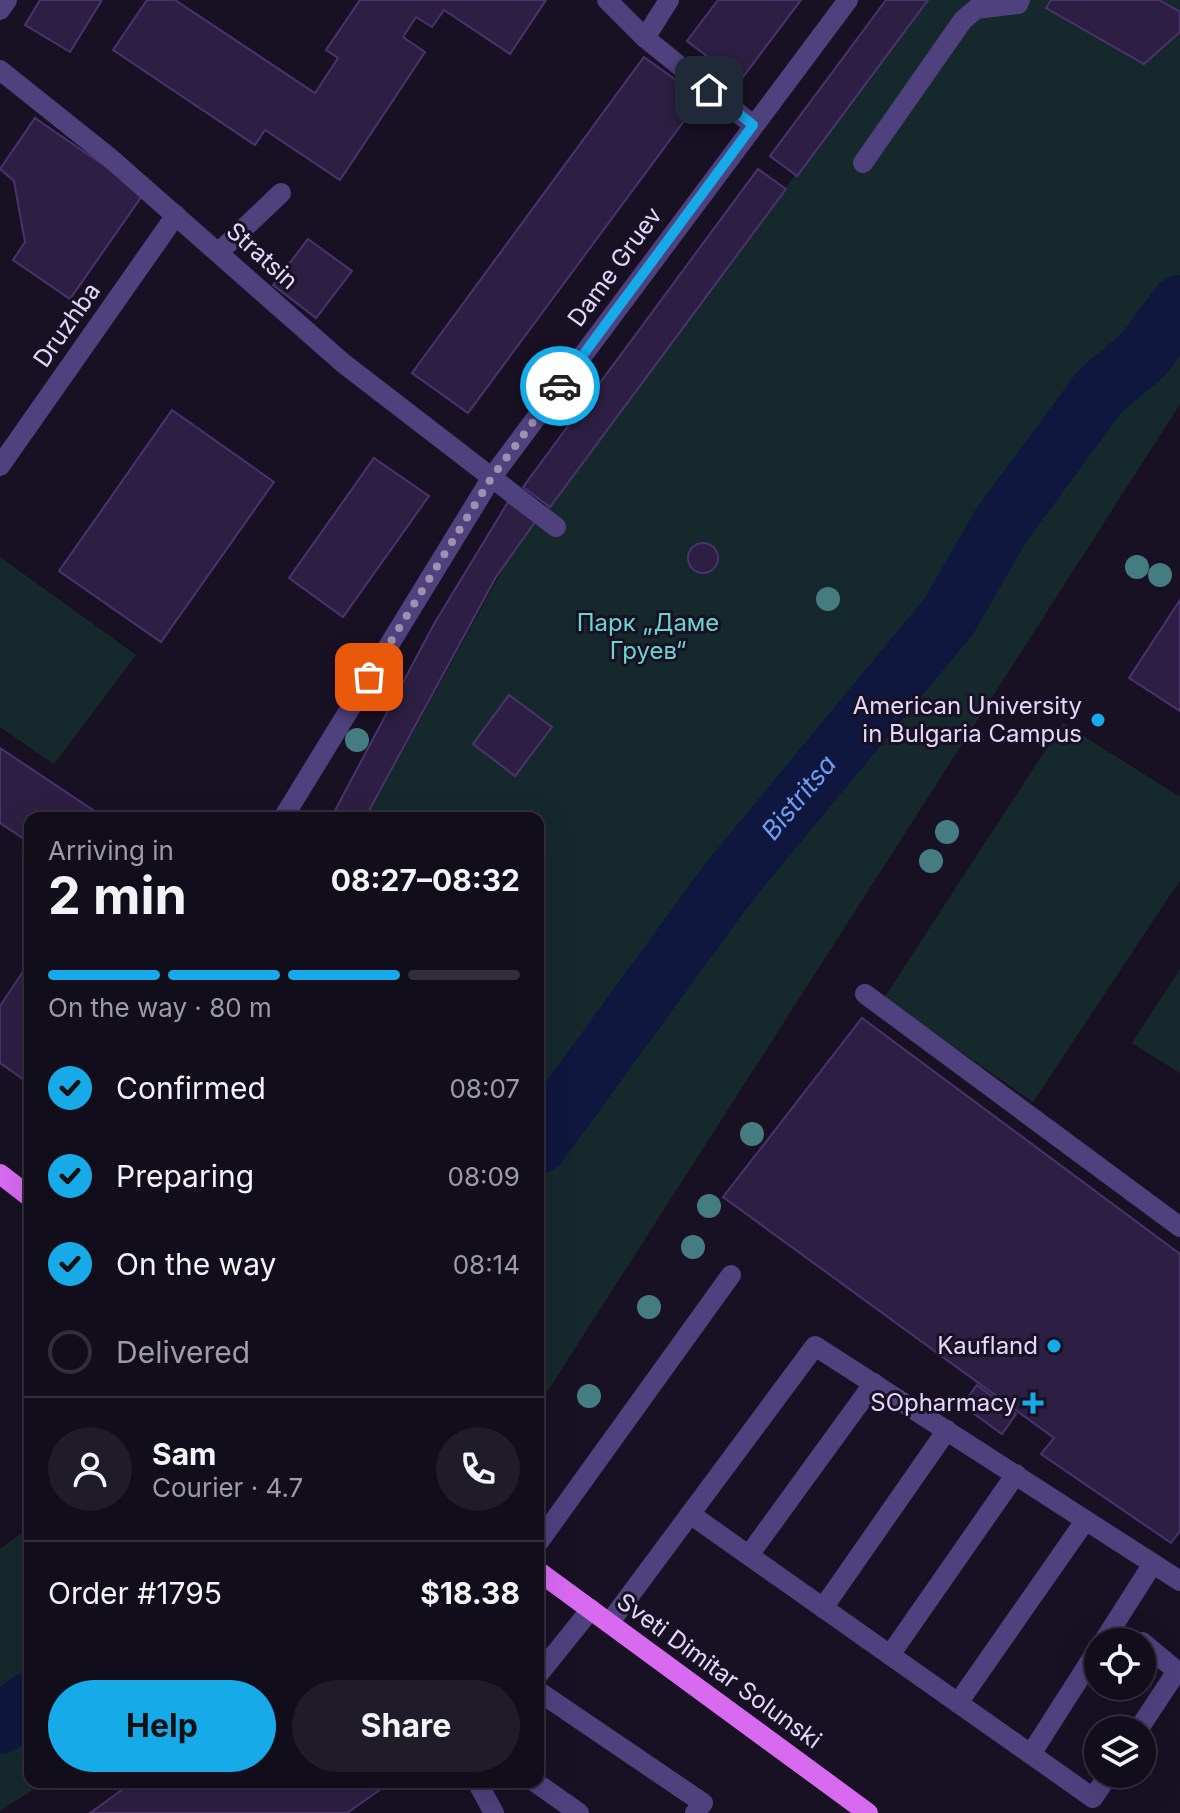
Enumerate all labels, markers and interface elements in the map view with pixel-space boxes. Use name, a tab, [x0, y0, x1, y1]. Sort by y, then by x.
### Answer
pin	[675, 56, 743, 124]
icon: home	[687, 68, 731, 112]
street label: Dame Gruev	[562, 201, 668, 332]
street label: Stratsin	[221, 216, 304, 295]
street label: Druzhba	[27, 277, 106, 373]
courier	[520, 346, 600, 426]
icon: car	[538, 364, 582, 408]
park label: Парк „Даме Груев“	[577, 608, 719, 665]
pin	[335, 643, 403, 711]
icon: bag	[347, 655, 391, 699]
place label: American University in Bulgaria Campus	[853, 691, 1082, 748]
marker: American University in Bulgaria Campus	[1089, 711, 1107, 729]
water label: Bistritsa	[755, 749, 842, 845]
text: Arriving in	[48, 835, 174, 866]
text: 08:27–08:32	[331, 862, 520, 898]
text: 2 min	[48, 864, 187, 927]
text: On the way · 80 m	[48, 992, 272, 1023]
icon: check	[48, 1066, 92, 1110]
text: Confirmed	[116, 1070, 266, 1106]
text: 08:07	[449, 1073, 520, 1104]
icon: check	[48, 1154, 92, 1198]
text: Preparing	[116, 1158, 254, 1194]
text: 08:09	[447, 1161, 520, 1192]
icon: check	[48, 1242, 92, 1286]
text: On the way	[116, 1246, 276, 1282]
text: 08:14	[453, 1249, 520, 1280]
place label: Kaufland	[937, 1331, 1038, 1360]
text: Delivered	[116, 1334, 250, 1370]
marker: Kaufland	[1045, 1337, 1063, 1355]
place label: SOpharmacy	[870, 1388, 1017, 1417]
marker: SOpharmacy	[1024, 1394, 1042, 1412]
button: person	[48, 1427, 132, 1511]
button: phone	[436, 1427, 520, 1511]
text: Sam	[152, 1436, 216, 1472]
text: Courier · 4.7	[152, 1472, 303, 1503]
text: Order #1795	[48, 1575, 222, 1611]
text: $18.38	[420, 1575, 520, 1611]
street label: Sveti Dimitar Solunski	[611, 1587, 827, 1755]
map controls	[1084, 1628, 1156, 1788]
button: locate	[1084, 1628, 1156, 1700]
button: Help	[48, 1680, 276, 1772]
button: Share	[292, 1680, 520, 1772]
button: layers	[1084, 1716, 1156, 1788]

